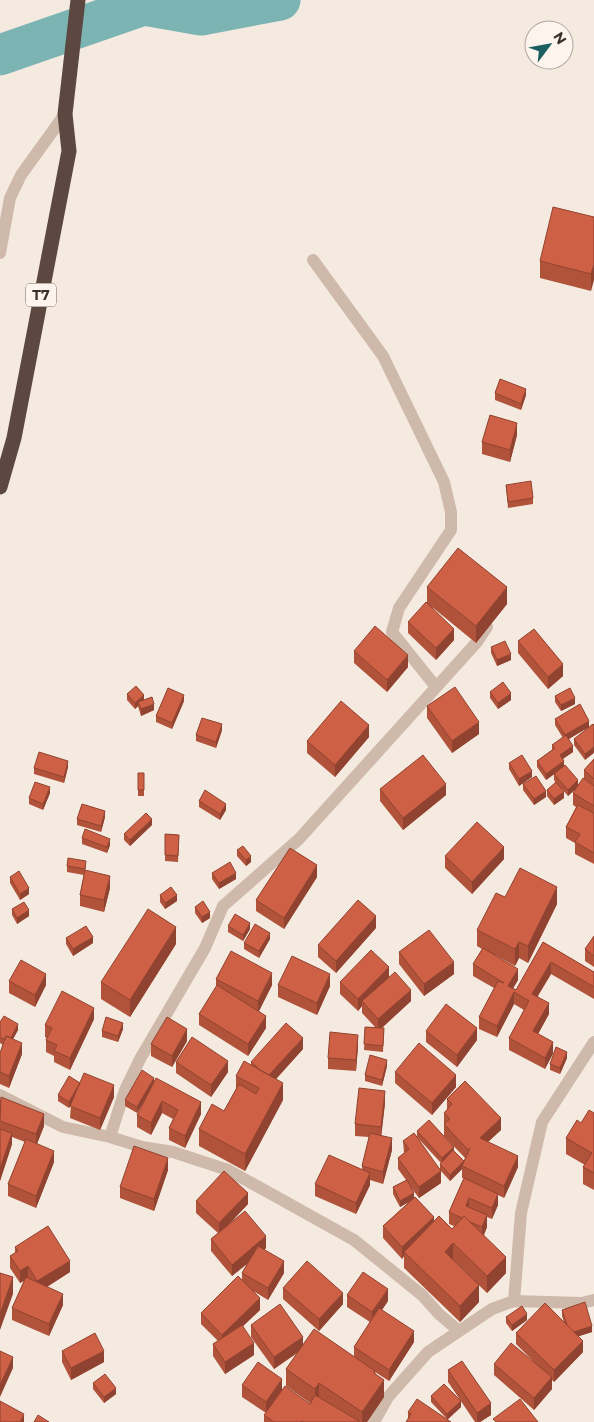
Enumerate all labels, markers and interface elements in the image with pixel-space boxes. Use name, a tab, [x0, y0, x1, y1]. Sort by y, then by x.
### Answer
north arrow	[524, 20, 574, 70]
text: N	[549, 29, 571, 48]
road number: T7	[26, 284, 56, 306]

